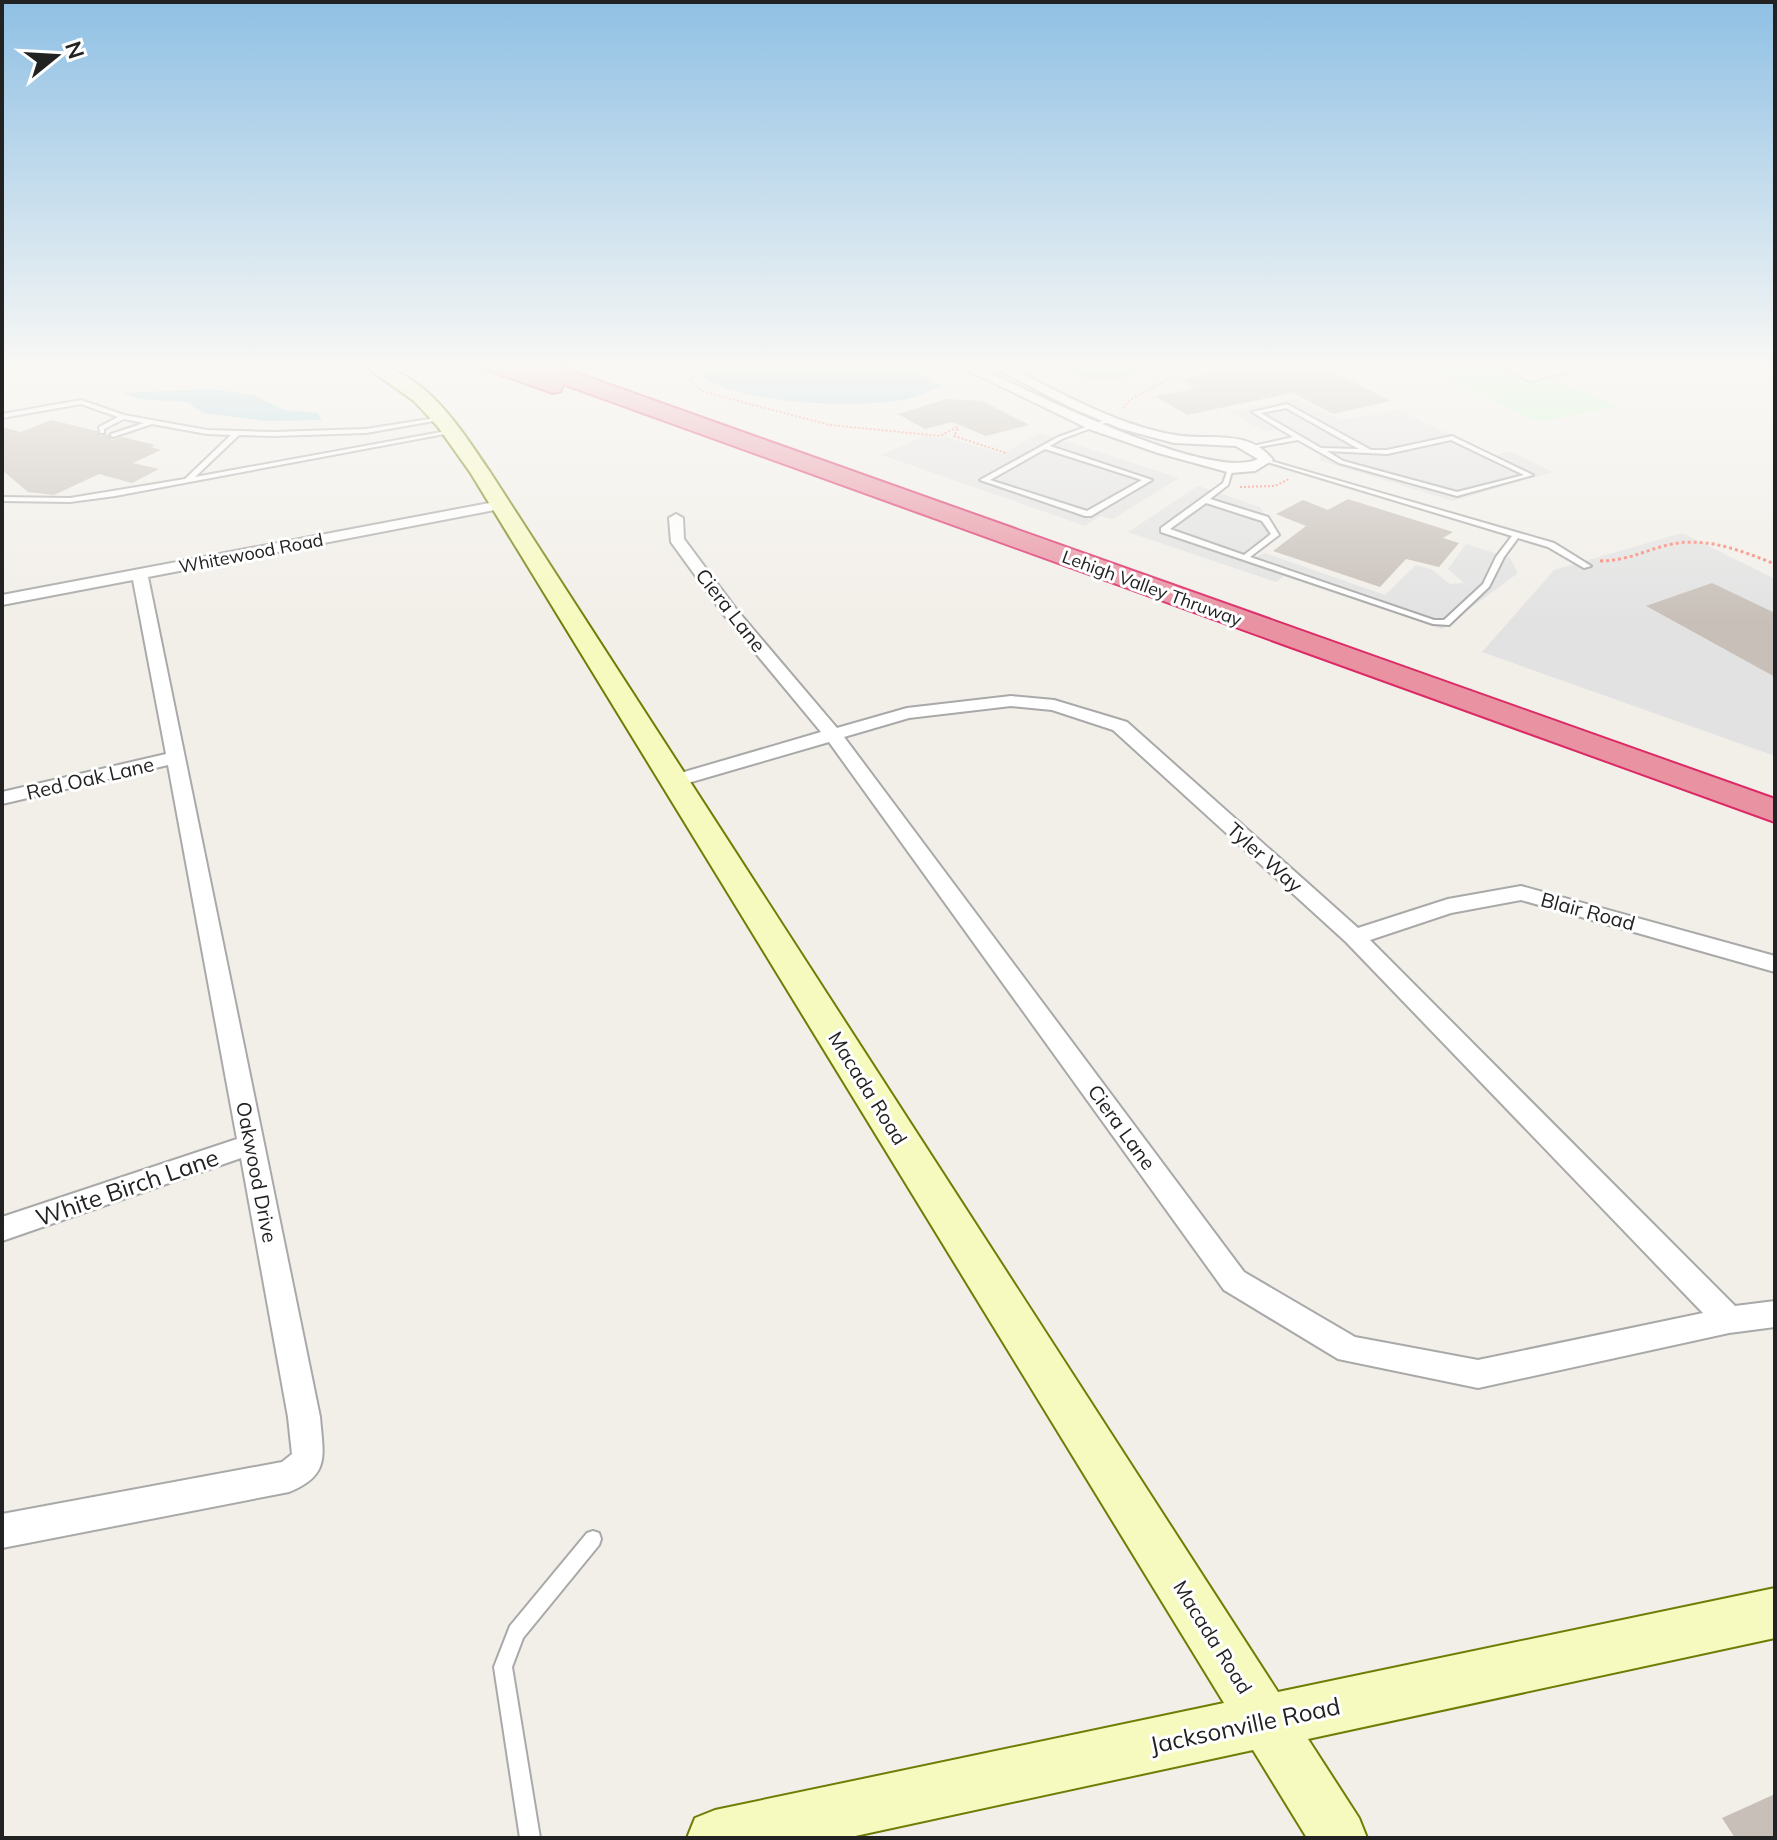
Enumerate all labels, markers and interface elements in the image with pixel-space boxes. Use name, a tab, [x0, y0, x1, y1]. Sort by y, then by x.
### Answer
north arrow	[16, 16, 96, 96]
text: N	[59, 38, 91, 62]
street label: Whitewood Road	[177, 528, 325, 578]
street label: Lehigh Valley Thruway	[1059, 545, 1245, 631]
street label: Ciera Lane	[691, 563, 771, 657]
street label: Red Oak Lane	[24, 751, 156, 805]
street label: Tyler Way	[1222, 817, 1308, 898]
street label: Blair Road	[1538, 886, 1638, 936]
street label: Macada Road	[823, 1027, 913, 1149]
street label: Ciera Lane	[1083, 1080, 1161, 1174]
street label: Oakwood Drive	[231, 1099, 283, 1245]
street label: White Birch Lane	[32, 1142, 222, 1232]
street label: Macada Road	[1168, 1576, 1258, 1698]
street label: Jacksonville Road	[1147, 1690, 1343, 1760]

